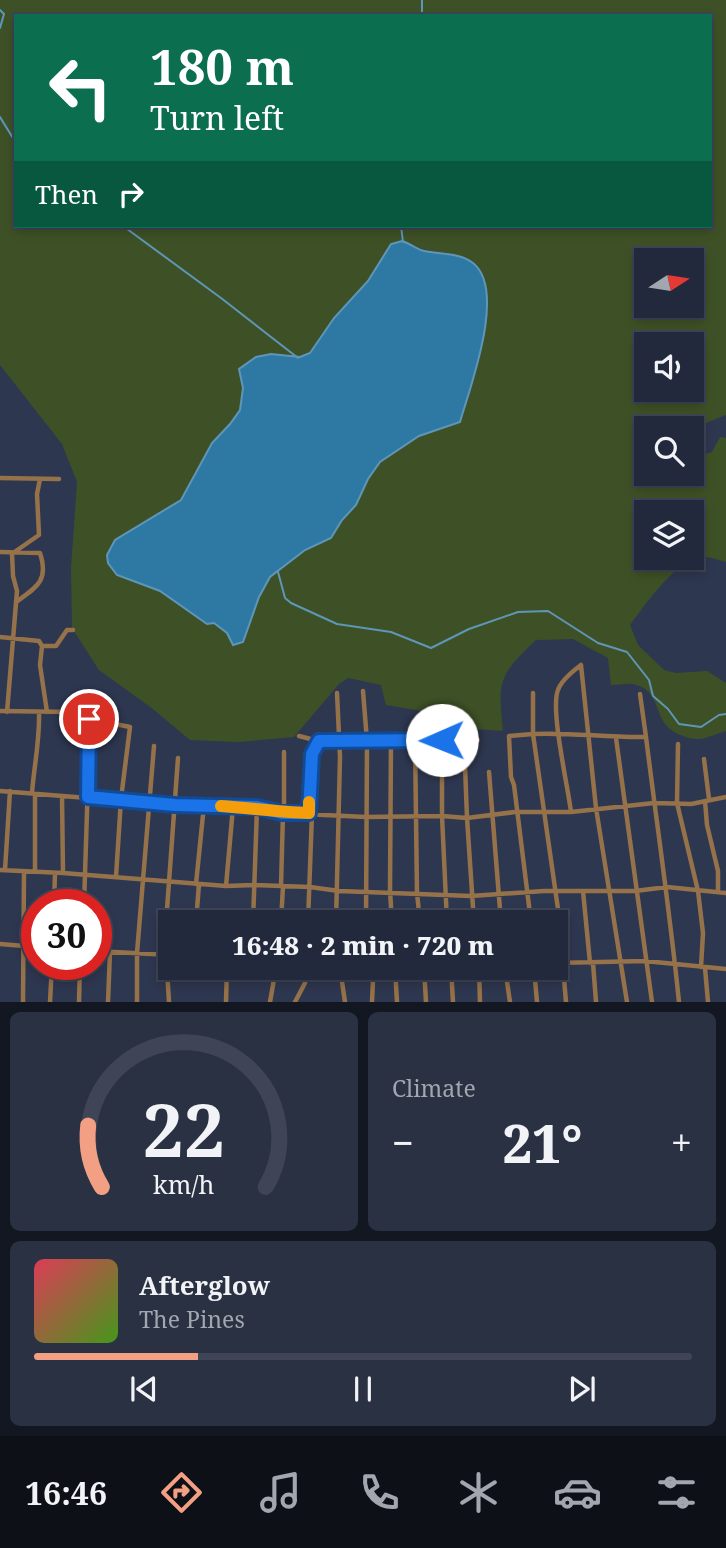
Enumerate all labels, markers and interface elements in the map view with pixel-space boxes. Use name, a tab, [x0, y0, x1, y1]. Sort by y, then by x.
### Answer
text: 180 m	[150, 33, 294, 99]
icon: left	[35, 42, 126, 133]
text: Turn left	[150, 96, 284, 139]
icon: right	[112, 175, 150, 213]
text: Then	[35, 176, 98, 212]
north arrow	[634, 248, 704, 318]
map controls	[634, 248, 704, 570]
button: sound	[634, 332, 704, 402]
button: search	[634, 416, 704, 486]
button: layers	[634, 500, 704, 570]
pin	[59, 689, 119, 749]
icon: arrive	[70, 700, 108, 738]
position arrow	[405, 703, 479, 777]
speed limit sign: 30	[21, 889, 112, 980]
text: 16:48 · 2 min · 720 m	[232, 927, 494, 963]
text: Climate	[392, 1072, 476, 1104]
text: 22	[143, 1080, 225, 1179]
text: 21°	[502, 1107, 582, 1178]
text: −	[392, 1116, 414, 1168]
text: +	[671, 1116, 692, 1168]
text: km/h	[153, 1167, 215, 1201]
text: Afterglow	[139, 1267, 270, 1303]
text: The Pines	[139, 1303, 245, 1335]
icon: previous	[125, 1370, 163, 1408]
icon: pause	[344, 1370, 382, 1408]
icon: next	[563, 1370, 601, 1408]
icon: directions	[157, 1468, 206, 1517]
icon: music	[256, 1468, 305, 1517]
icon: phone	[355, 1468, 404, 1517]
icon: climate	[454, 1468, 503, 1517]
icon: car	[553, 1468, 602, 1517]
icon: filters	[652, 1468, 701, 1517]
text: 16:46	[25, 1471, 107, 1514]

